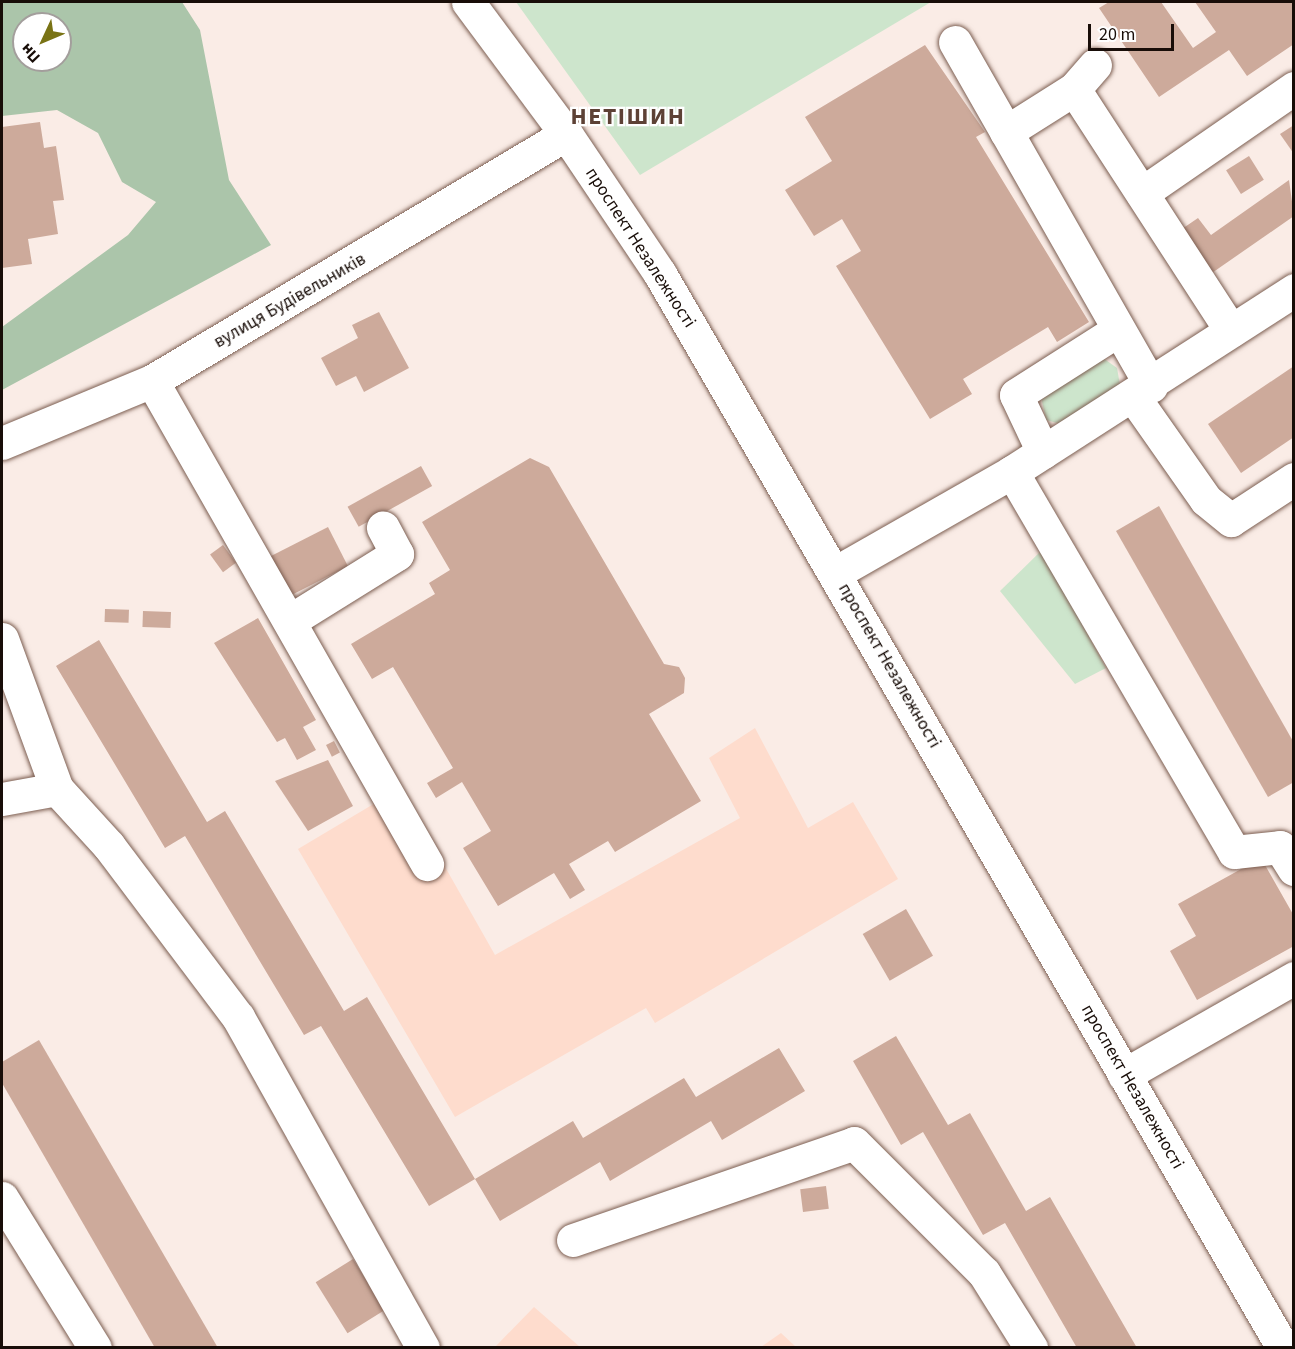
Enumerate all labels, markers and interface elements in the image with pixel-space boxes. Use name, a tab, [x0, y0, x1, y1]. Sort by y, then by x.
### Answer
north arrow	[12, 12, 72, 72]
scale bar	[1091, 12, 1176, 50]
text: 20 m	[1099, 22, 1135, 47]
text: Пн	[16, 38, 45, 68]
district label: НЕТІШИН	[571, 103, 685, 131]
street label: проспект Незалежності	[580, 164, 700, 332]
street label: вулиця Будівельників	[210, 249, 370, 353]
street label: проспект Незалежності	[833, 580, 945, 752]
street label: проспект Незалежності	[1076, 1001, 1188, 1173]

